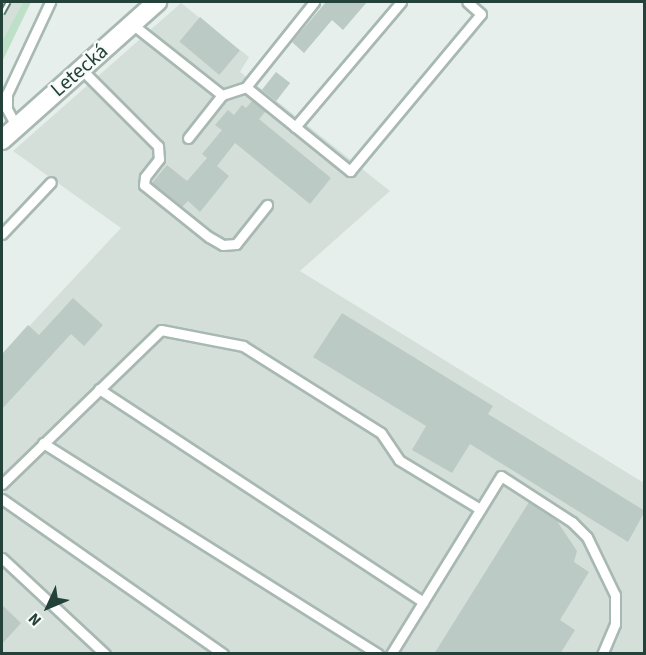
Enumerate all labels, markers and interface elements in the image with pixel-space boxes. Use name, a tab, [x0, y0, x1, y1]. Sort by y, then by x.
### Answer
street label: Letecká	[45, 38, 113, 102]
north arrow	[18, 577, 78, 637]
text: N	[23, 608, 47, 631]

